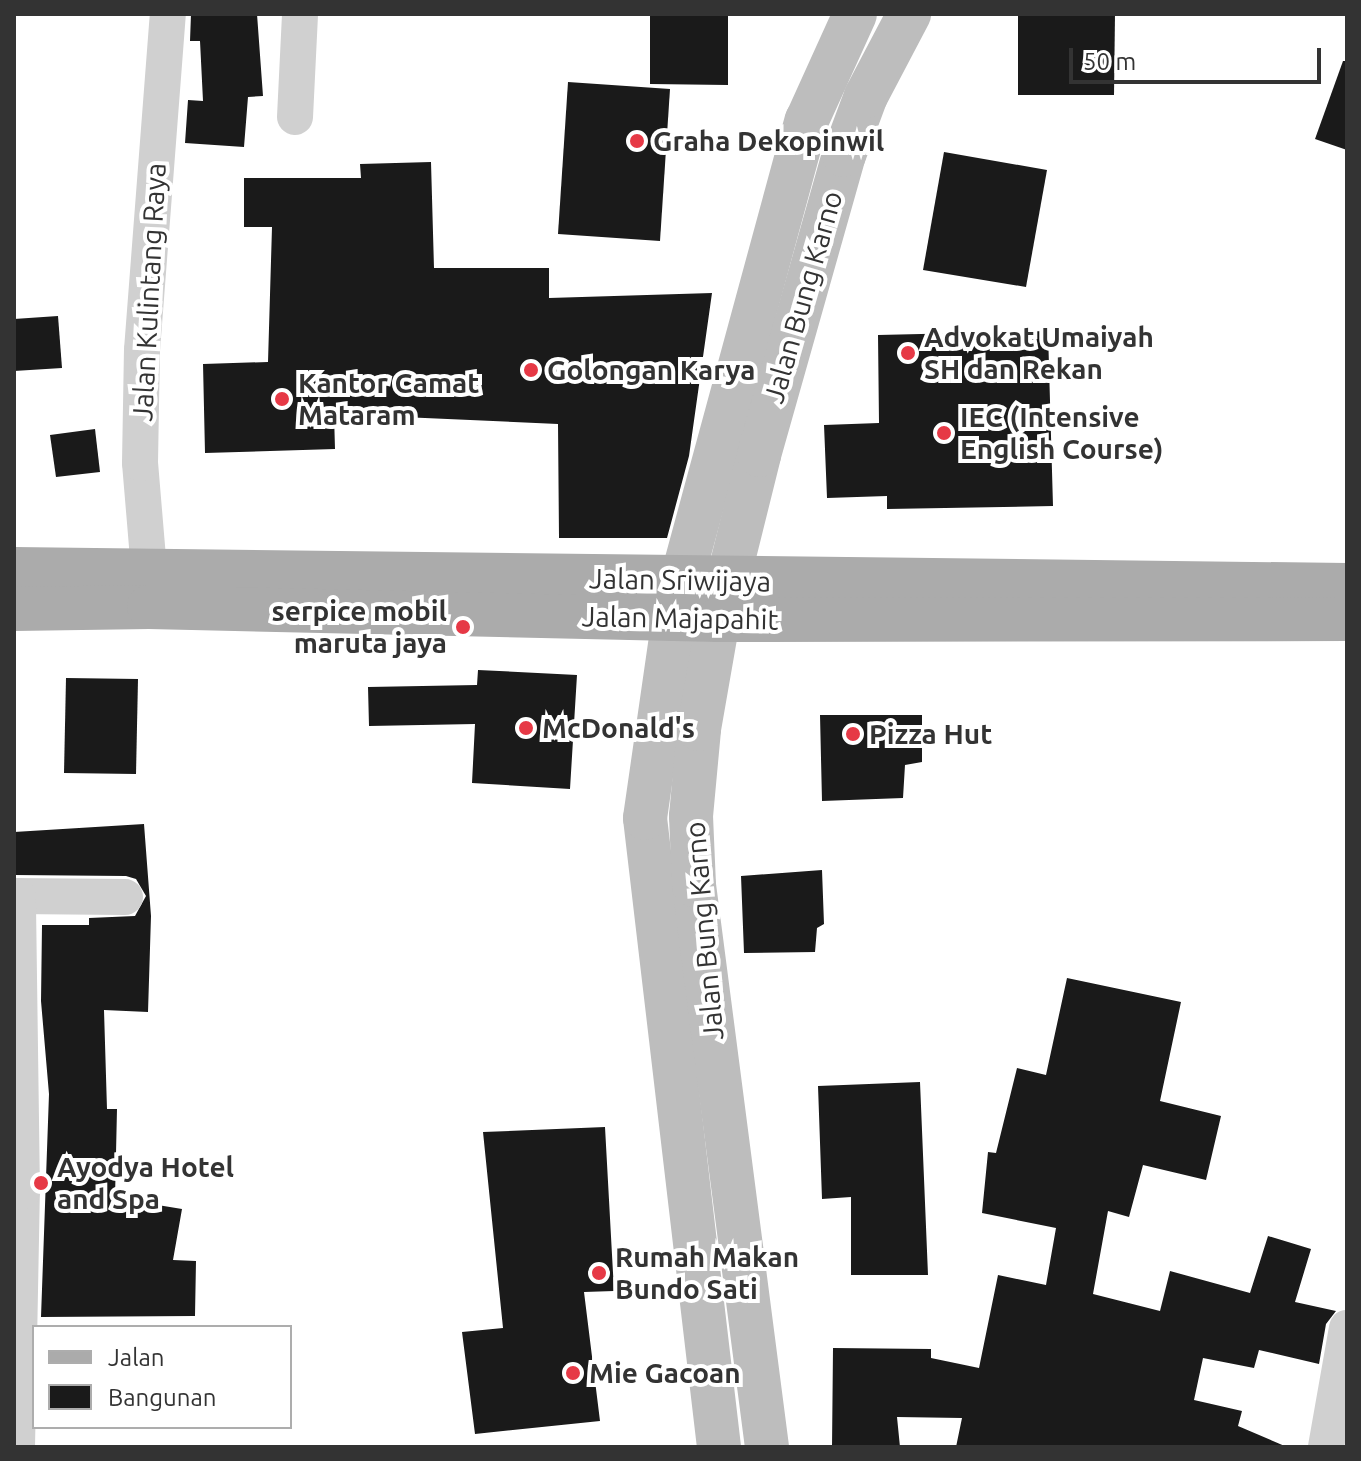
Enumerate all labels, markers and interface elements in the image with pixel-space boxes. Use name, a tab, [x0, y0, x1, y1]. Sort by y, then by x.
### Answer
scale bar	[1073, 32, 1325, 82]
text: 50 m	[1083, 48, 1136, 75]
place label: Graha Dekopinwil	[653, 124, 884, 158]
marker: Graha Dekopinwil	[628, 132, 646, 150]
street label: Jalan Kulintang Raya	[125, 162, 173, 422]
street label: Jalan Bung Karno	[757, 187, 849, 407]
place label: Advokat Umaiyah SH dan Rekan	[924, 320, 1154, 386]
marker: Advokat Umaiyah SH dan Rekan	[899, 344, 917, 362]
place label: Golongan Karya	[547, 353, 755, 387]
marker: Golongan Karya	[522, 361, 540, 379]
place label: Kantor Camat Mataram	[298, 366, 479, 432]
marker: Kantor Camat Mataram	[273, 390, 291, 408]
place label: IEC (Intensive English Course)	[960, 400, 1163, 466]
marker: IEC (Intensive English Course)	[935, 424, 953, 442]
street label: Jalan Sriwijaya	[589, 562, 771, 598]
place label: serpice mobil maruta jaya	[272, 594, 447, 660]
street label: Jalan Majapahit	[581, 599, 779, 637]
marker: serpice mobil maruta jaya	[454, 618, 472, 636]
place label: McDonald's	[542, 711, 695, 745]
place label: Pizza Hut	[869, 717, 992, 751]
marker: McDonald's	[517, 719, 535, 737]
marker: Pizza Hut	[844, 725, 862, 743]
street label: Jalan Bung Karno	[678, 820, 730, 1042]
place label: Ayodya Hotel and Spa	[57, 1150, 234, 1216]
marker: Ayodya Hotel and Spa	[32, 1174, 50, 1192]
place label: Rumah Makan Bundo Sati	[615, 1240, 799, 1306]
marker: Rumah Makan Bundo Sati	[590, 1264, 608, 1282]
legend	[32, 1325, 292, 1429]
text: Jalan	[108, 1344, 165, 1371]
place label: Mie Gacoan	[589, 1356, 741, 1390]
marker: Mie Gacoan	[564, 1364, 582, 1382]
text: Bangunan	[108, 1384, 217, 1411]

